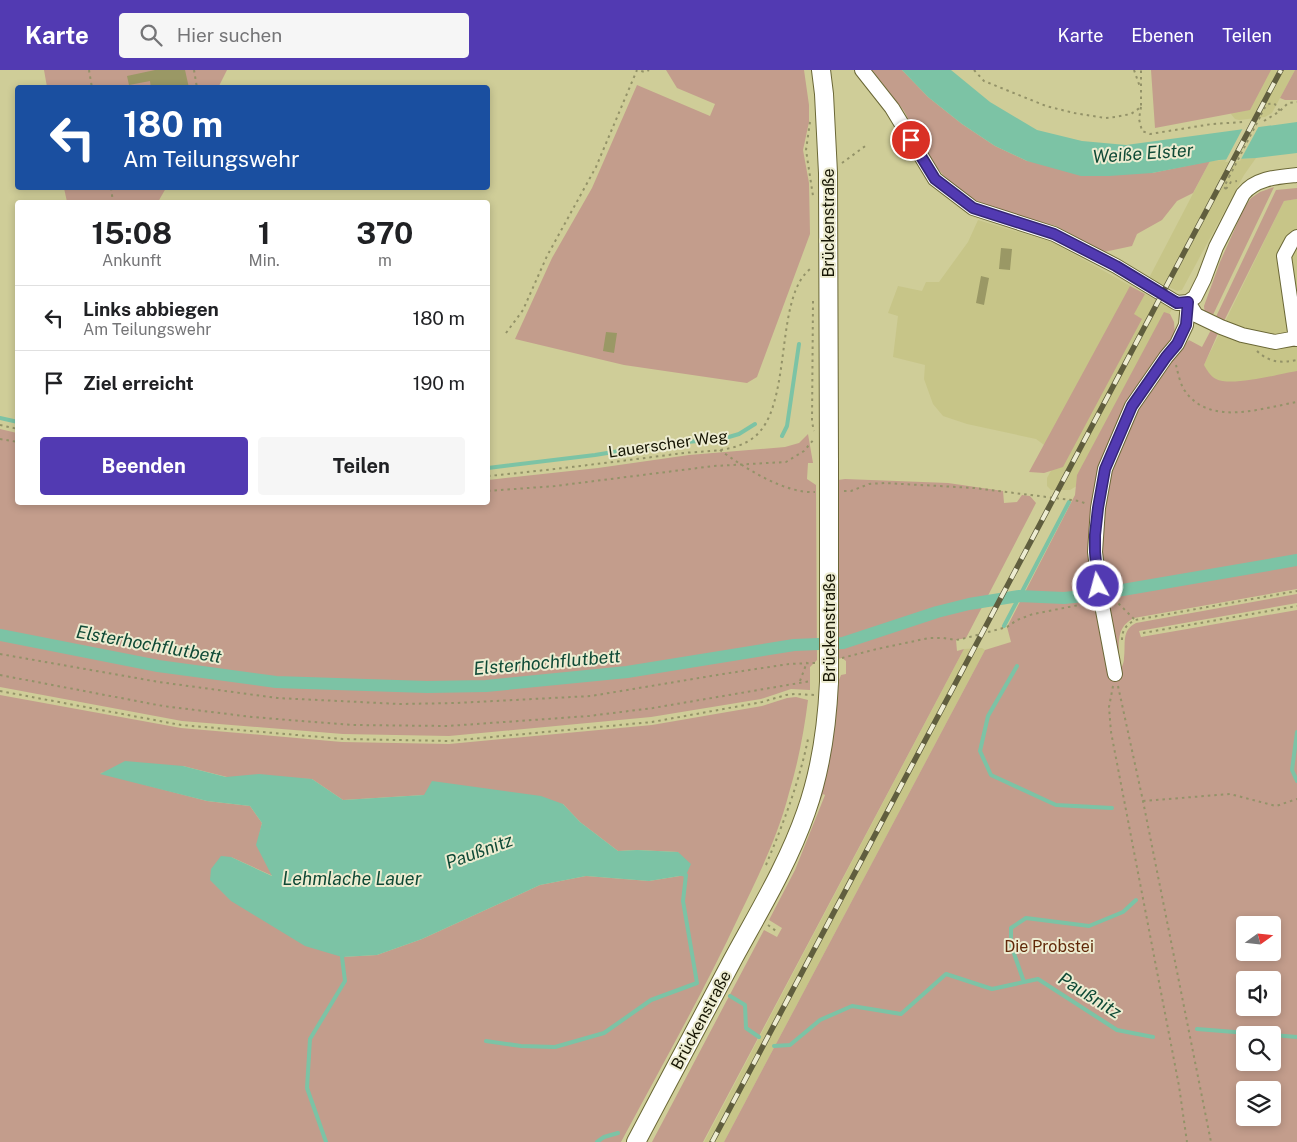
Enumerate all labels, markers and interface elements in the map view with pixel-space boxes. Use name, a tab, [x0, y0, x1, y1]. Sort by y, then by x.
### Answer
search box	[119, 13, 469, 58]
text: Karte	[25, 21, 89, 49]
icon: search	[137, 21, 165, 49]
text: Hier suchen	[177, 24, 282, 46]
text: Karte	[1058, 25, 1103, 46]
text: Ebenen	[1131, 25, 1194, 46]
text: Teilen	[1222, 25, 1272, 46]
text: 180 m	[123, 104, 223, 145]
icon: left	[40, 105, 105, 170]
pin	[890, 119, 932, 161]
icon: arrive	[897, 126, 925, 154]
water label: Weiße Elster	[1092, 139, 1194, 167]
text: Am Teilungswehr	[123, 146, 300, 172]
street label: Brückenstraße	[819, 168, 838, 278]
text: 15:08	[92, 215, 172, 251]
text: 1	[258, 215, 271, 251]
text: 370	[356, 215, 413, 251]
text: Ankunft	[102, 251, 162, 270]
text: Min.	[249, 251, 280, 270]
text: m	[378, 251, 392, 270]
text: Links abbiegen	[83, 298, 219, 320]
icon: left	[40, 304, 68, 332]
text: 180 m	[412, 307, 465, 329]
text: Am Teilungswehr	[83, 320, 211, 339]
icon: arrive	[40, 369, 68, 397]
text: Ziel erreicht	[83, 372, 194, 394]
text: 190 m	[413, 372, 465, 394]
street label: Lauerscher Weg	[607, 426, 729, 462]
button: Beenden	[40, 437, 248, 495]
button: Teilen	[258, 437, 465, 495]
position arrow	[1071, 559, 1123, 611]
street label: Brückenstraße	[820, 573, 839, 683]
water label: Elsterhochflutbett	[75, 621, 224, 667]
water label: Elsterhochflutbett	[473, 645, 622, 679]
water label: Paußnitz	[442, 829, 516, 873]
water label: Lehmlache Lauer	[283, 868, 422, 889]
north arrow	[1236, 916, 1281, 961]
map controls	[1236, 916, 1281, 1126]
park label: Die Probstei	[1004, 937, 1094, 956]
street label: Brückenstraße	[667, 967, 735, 1073]
water label: Paußnitz	[1055, 967, 1126, 1023]
button: sound	[1236, 971, 1281, 1016]
button: search	[1236, 1026, 1281, 1071]
button: layers	[1236, 1081, 1281, 1126]

